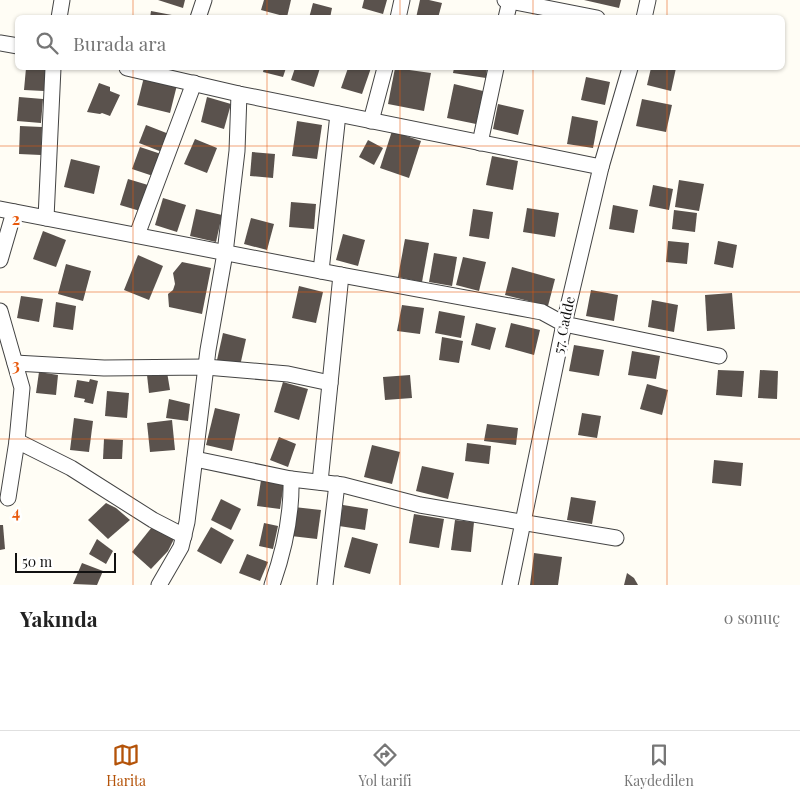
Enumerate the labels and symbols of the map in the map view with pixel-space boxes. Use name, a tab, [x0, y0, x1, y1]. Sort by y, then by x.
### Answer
text: 2	[12, 208, 20, 229]
street label: 57. Cadde	[548, 295, 579, 355]
text: 3	[12, 354, 20, 375]
text: 4	[12, 501, 20, 522]
scale bar	[15, 550, 116, 573]

